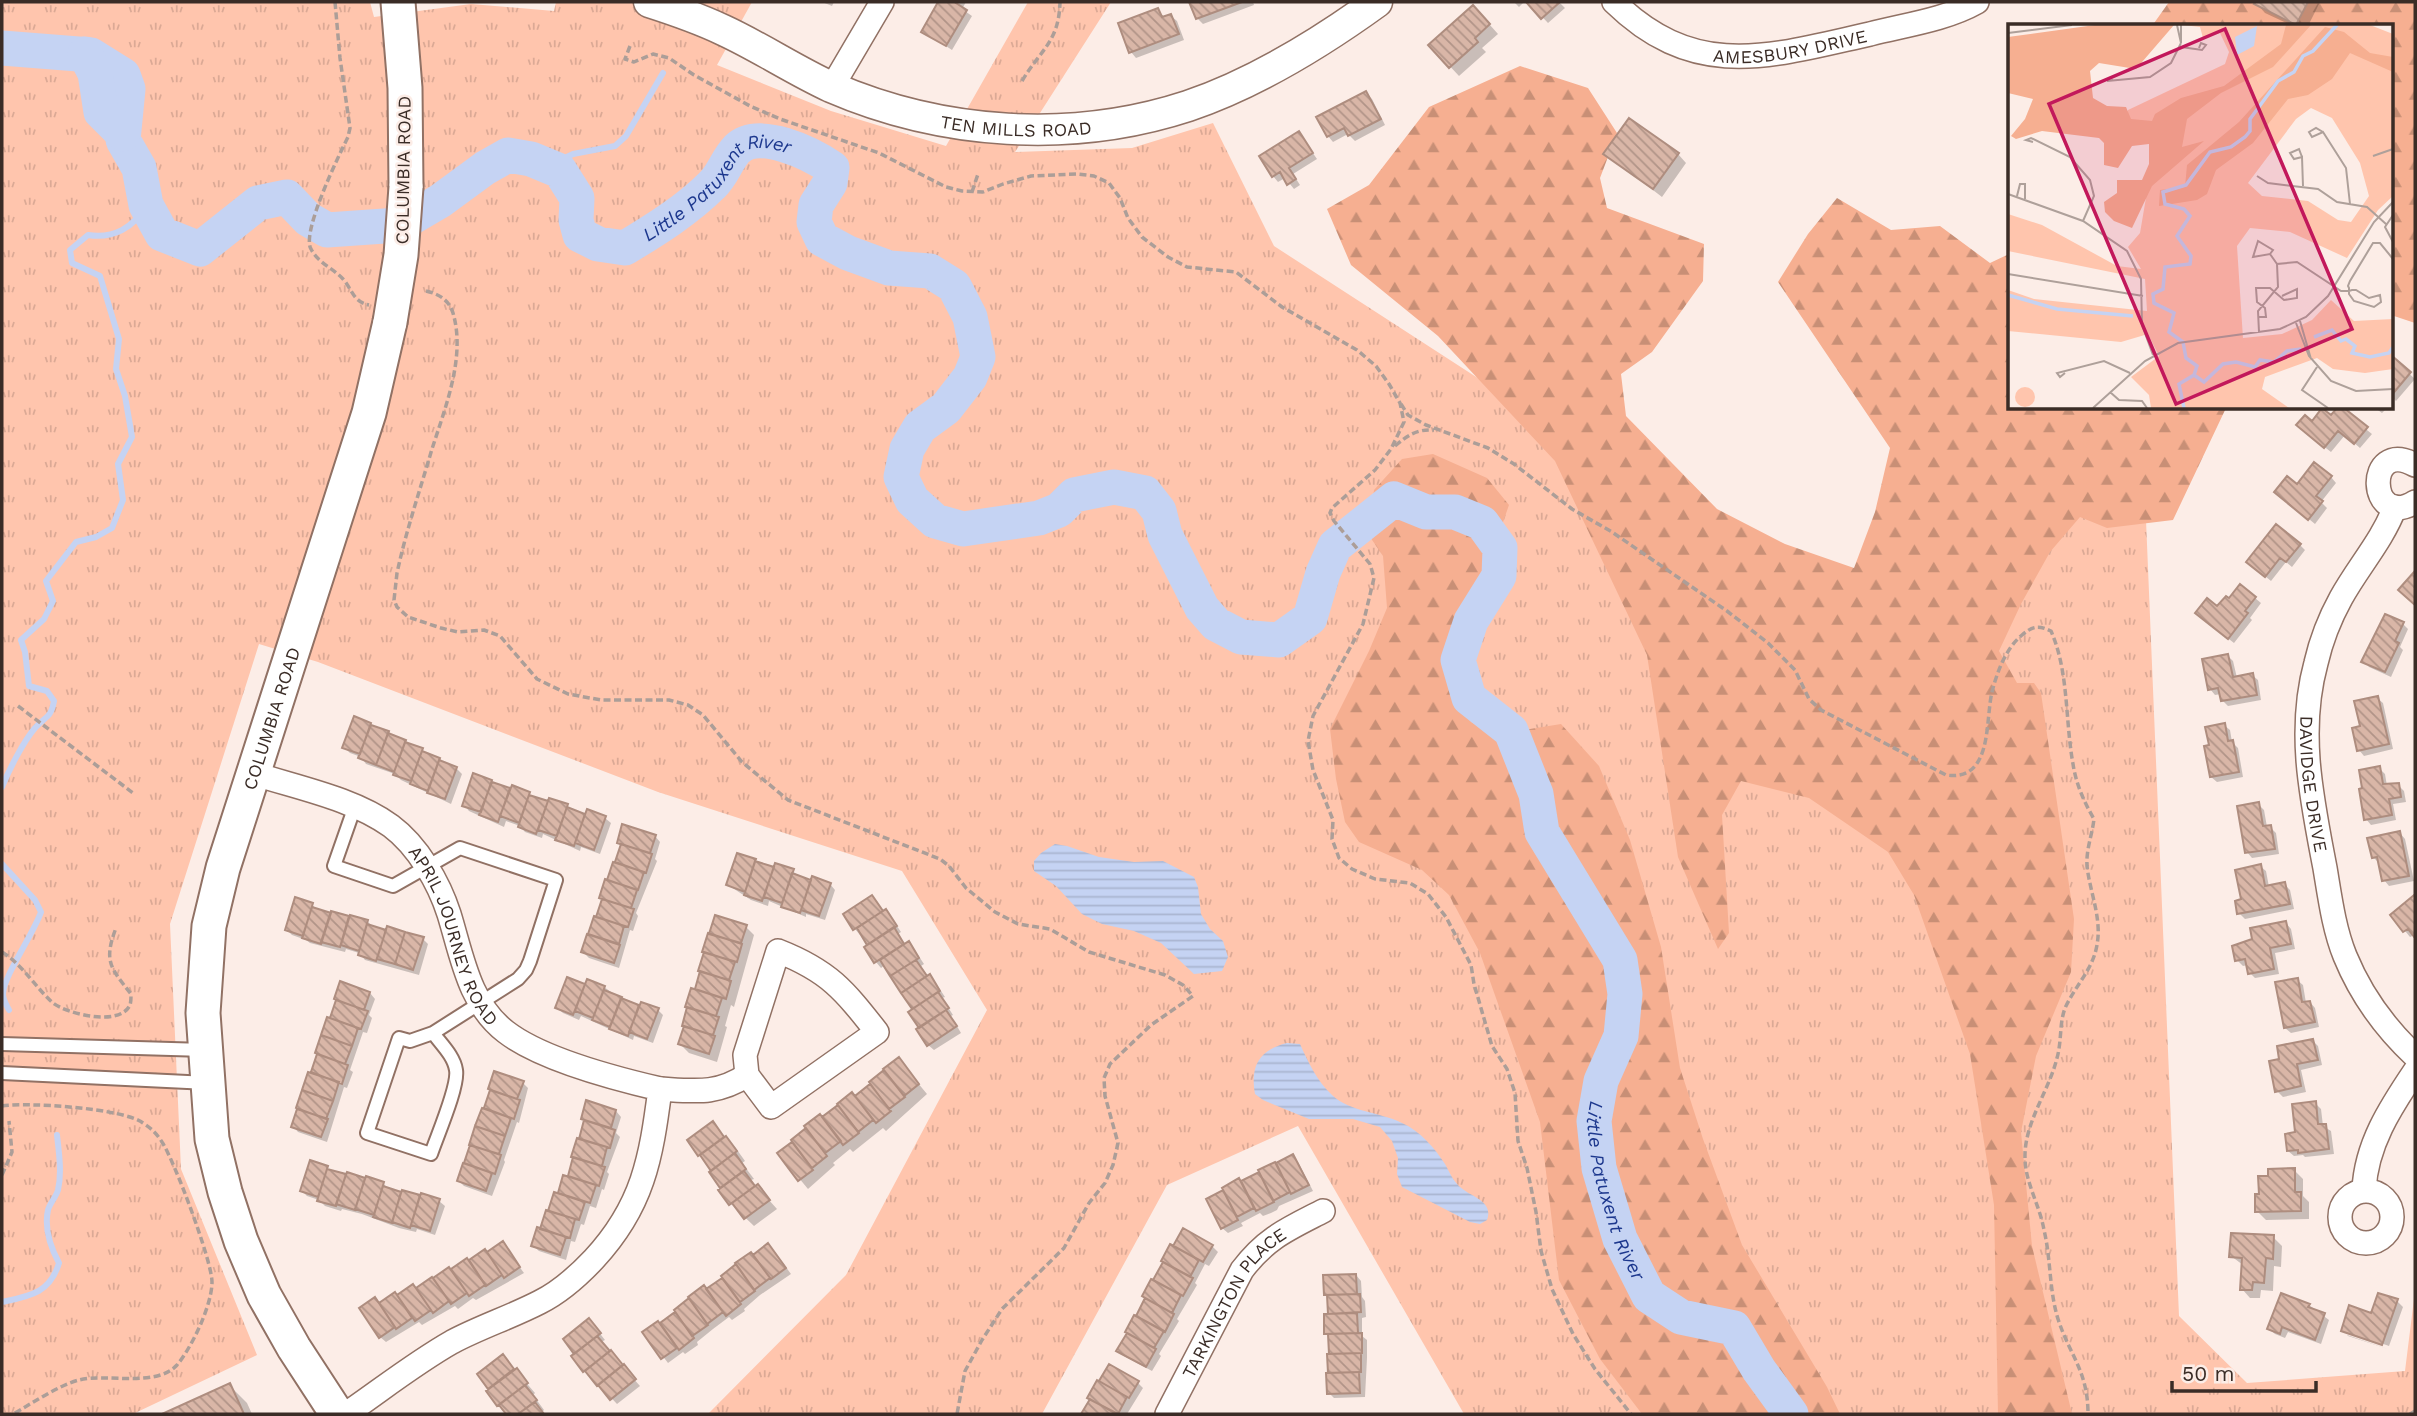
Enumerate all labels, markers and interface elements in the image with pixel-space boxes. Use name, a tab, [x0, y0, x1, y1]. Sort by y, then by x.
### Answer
inset map	[2008, 24, 2392, 410]
street label: AMESBURY DRIVE	[1712, 25, 1869, 67]
street label: COLUMBIA ROAD	[391, 96, 415, 244]
street label: TEN MILLS ROAD	[939, 110, 1093, 140]
water label: Little Patuxent River	[638, 129, 795, 246]
street label: COLUMBIA ROAD	[238, 644, 304, 792]
street label: DAVIDGE DRIVE	[2296, 715, 2332, 854]
street label: APRIL JOURNEY ROAD	[405, 841, 503, 1029]
water label: Little Patuxent River	[1582, 1099, 1651, 1284]
street label: TARKINGTON PLACE	[1177, 1223, 1290, 1381]
scale bar	[2172, 1350, 2316, 1394]
text: 50 m	[2182, 1361, 2234, 1386]

